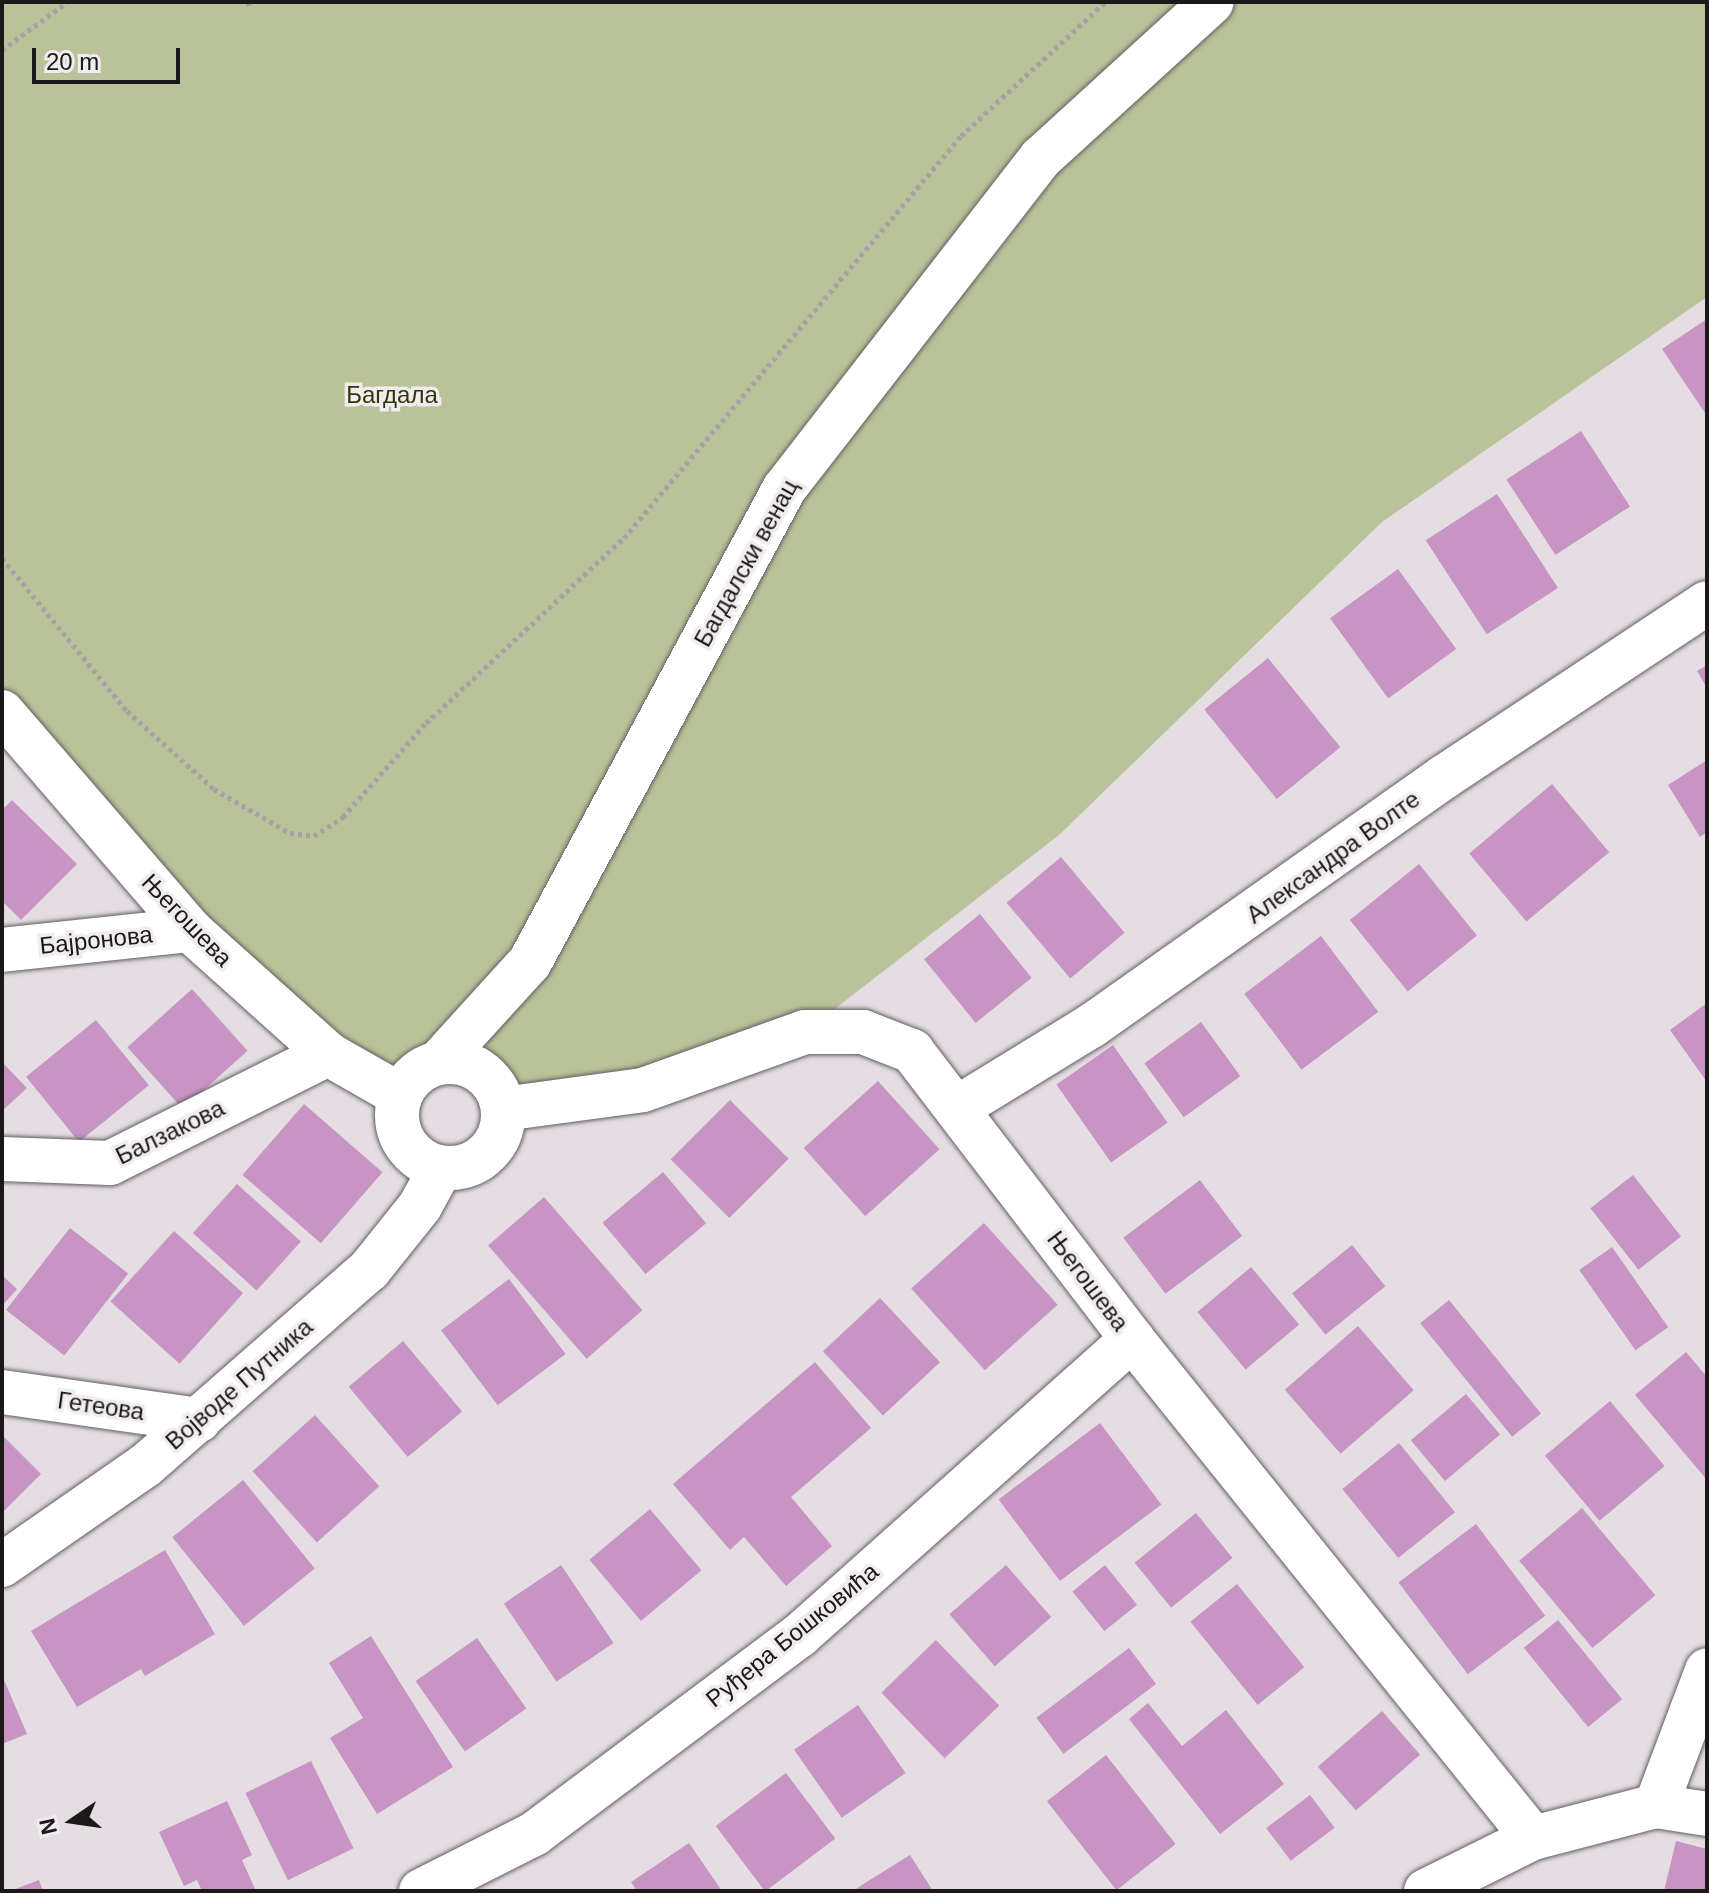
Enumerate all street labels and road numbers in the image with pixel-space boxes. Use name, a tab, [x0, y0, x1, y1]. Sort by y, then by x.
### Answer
street label: Багдалски венац	[688, 474, 804, 652]
street label: Александра Волте	[1241, 785, 1425, 929]
street label: Његошева	[136, 868, 238, 972]
street label: Бајронова	[38, 920, 154, 960]
street label: Балзакова	[111, 1093, 229, 1171]
street label: Његошева	[1041, 1225, 1135, 1337]
street label: Војводе Путника	[160, 1312, 318, 1456]
street label: Гетеова	[56, 1386, 146, 1426]
street label: Руђера Бошковића	[700, 1557, 884, 1713]

